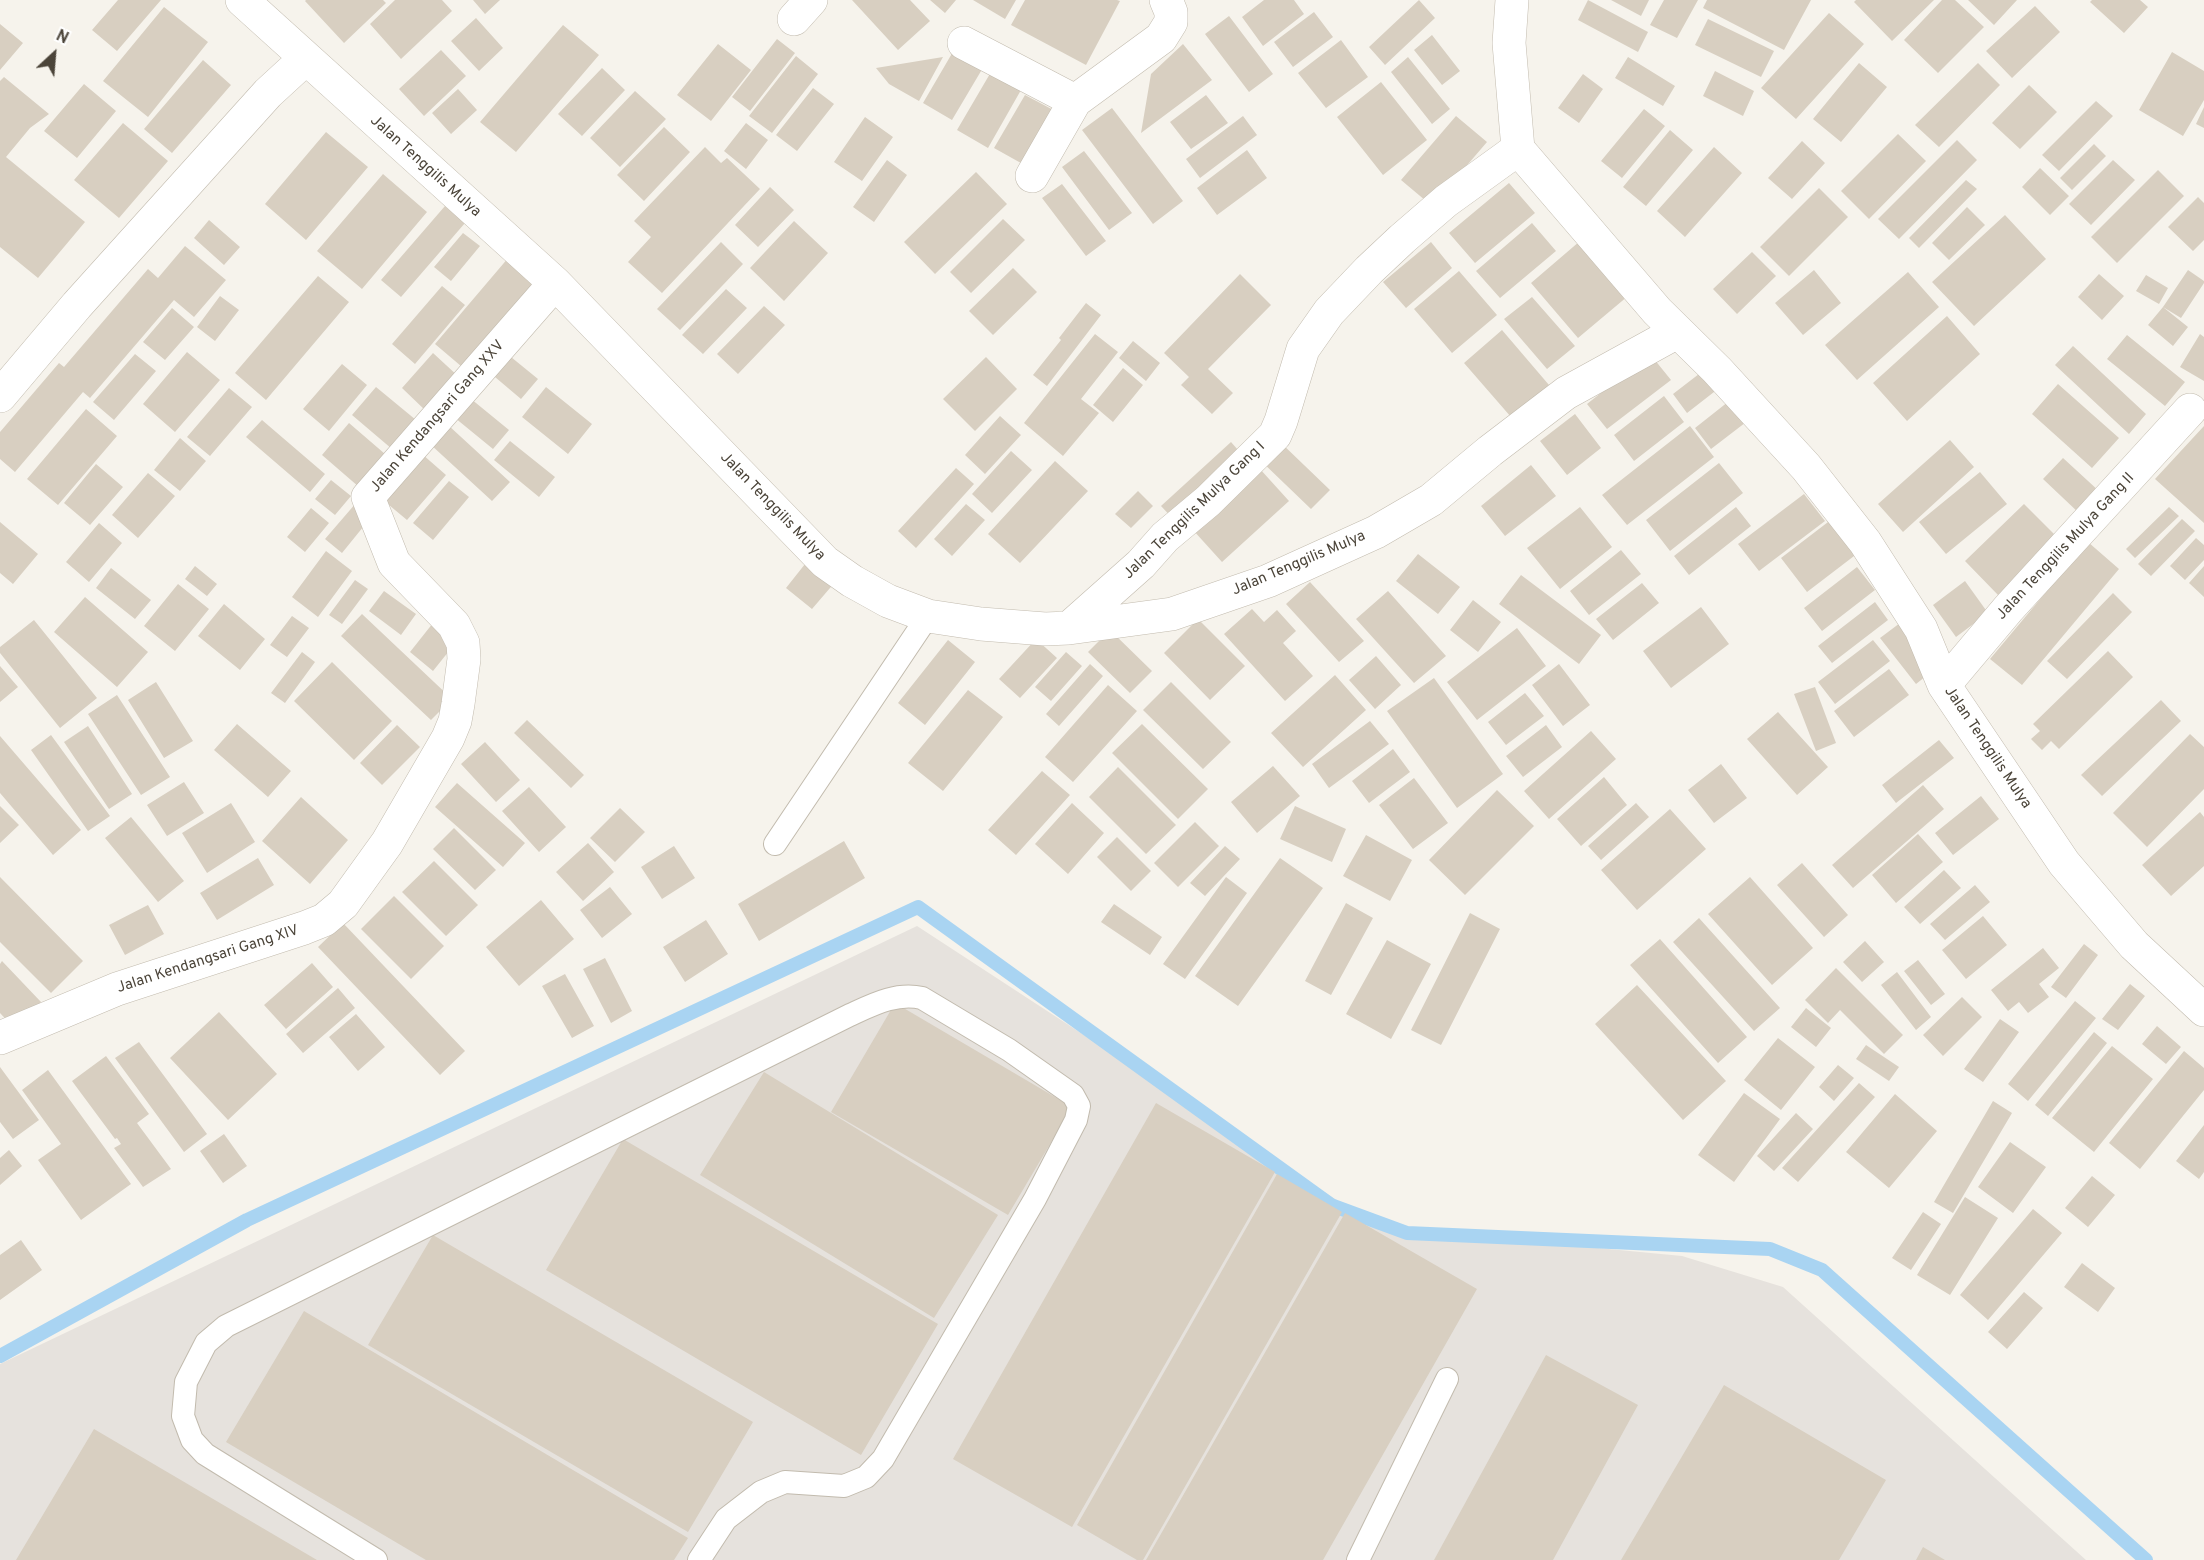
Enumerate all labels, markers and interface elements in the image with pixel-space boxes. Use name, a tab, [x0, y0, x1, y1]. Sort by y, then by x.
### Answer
north arrow	[24, 24, 84, 84]
text: N	[52, 26, 71, 49]
street label: Jalan Tenggilis Mulya	[366, 112, 484, 222]
street label: Jalan Kendangsari Gang XXV	[367, 337, 509, 497]
street label: Jalan Tenggilis Mulya Gang I	[1120, 439, 1270, 583]
street label: Jalan Tenggilis Mulya	[716, 449, 828, 565]
street label: Jalan Tenggilis Mulya Gang II	[1993, 470, 2139, 624]
street label: Jalan Tenggilis Mulya	[1230, 528, 1368, 600]
street label: Jalan Tenggilis Mulya	[1939, 684, 2035, 812]
street label: Jalan Kendangsari Gang XIV	[115, 922, 301, 998]

